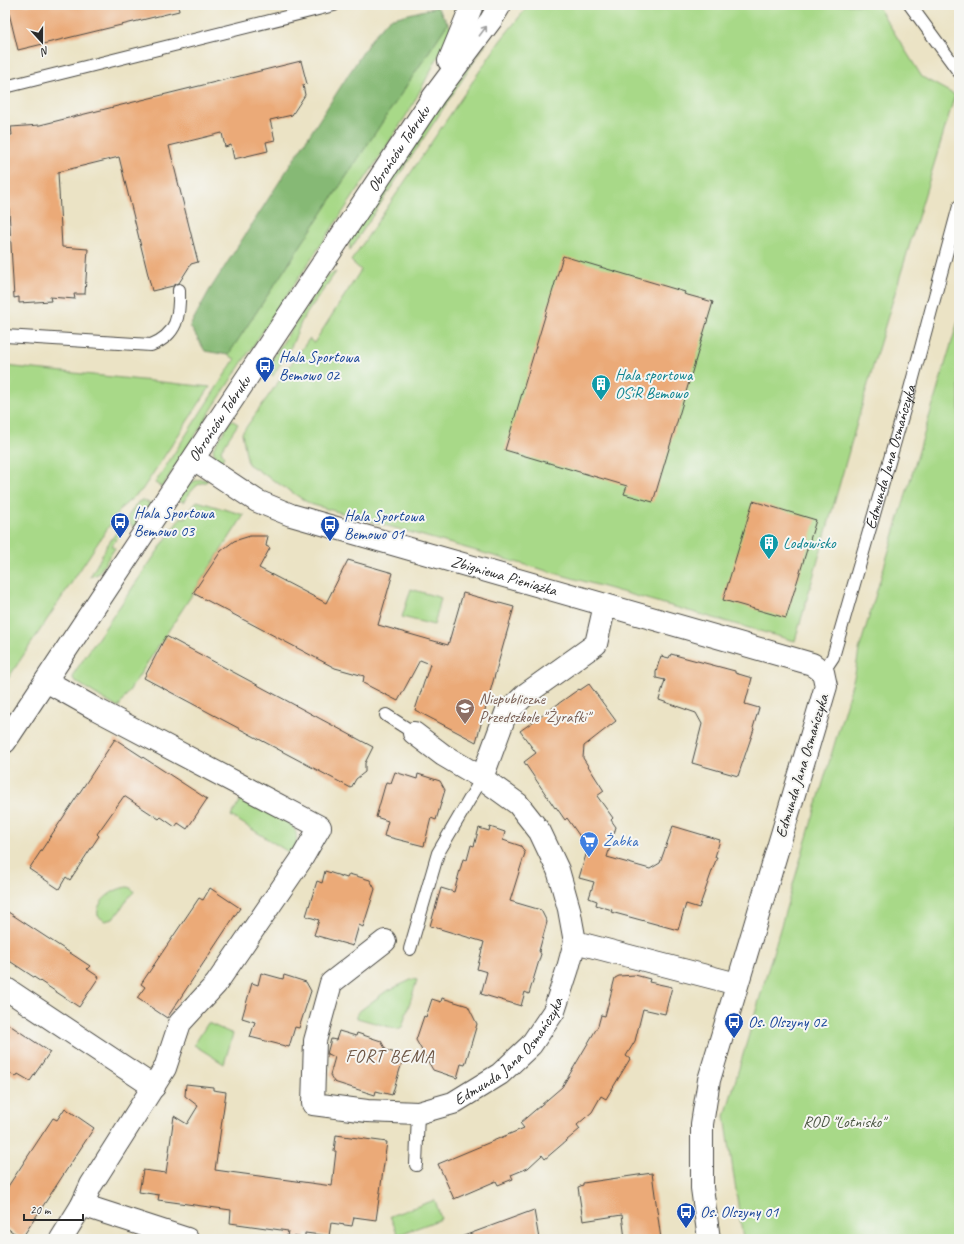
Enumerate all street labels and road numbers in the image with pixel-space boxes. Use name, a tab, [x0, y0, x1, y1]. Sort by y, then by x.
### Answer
street label: Obrońców Tobruku	[363, 101, 435, 196]
street label: Obrońców Tobruku	[184, 371, 256, 466]
street label: Edmunda Jana Osmańczyka	[860, 382, 921, 531]
street label: Zbigniewa Pieniążka	[449, 551, 560, 601]
street label: Edmunda Jana Osmańczyka	[771, 691, 834, 840]
street label: Edmunda Jana Osmańczyka	[450, 994, 568, 1110]

